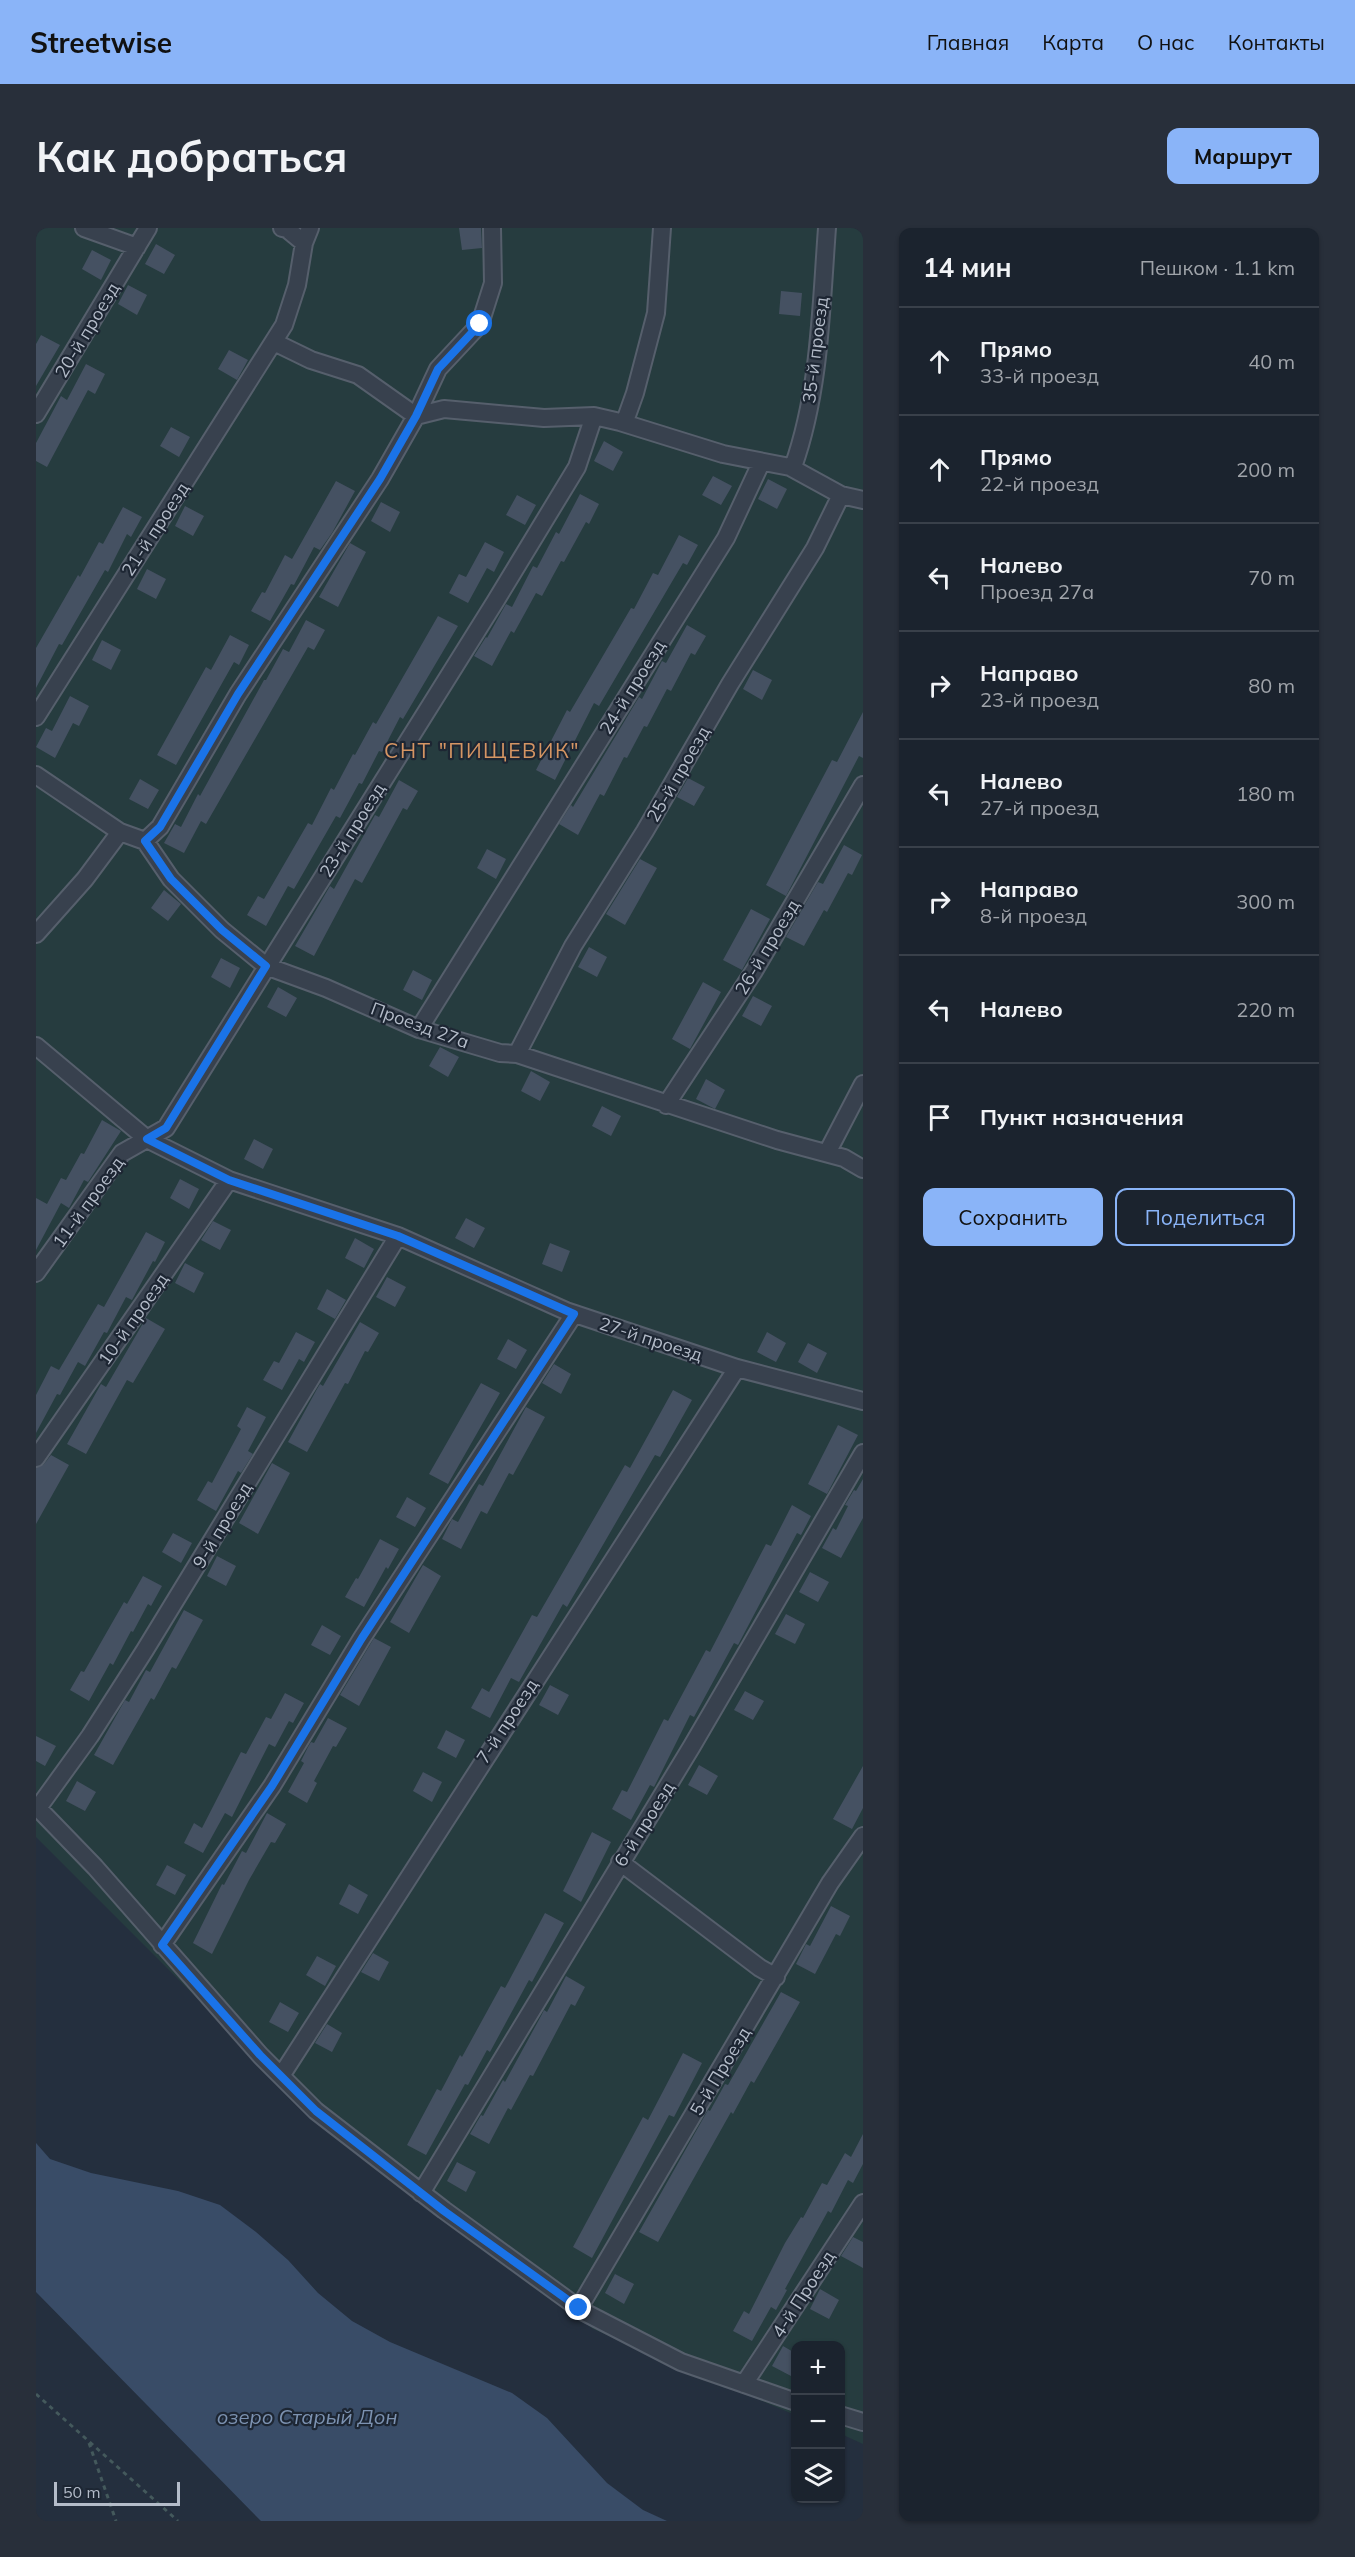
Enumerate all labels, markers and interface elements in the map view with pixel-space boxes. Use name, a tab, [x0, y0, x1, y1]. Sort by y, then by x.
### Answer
text: Streetwise	[30, 25, 172, 60]
text: Главная	[927, 29, 1009, 55]
text: Карта	[1042, 29, 1104, 55]
text: О нас	[1137, 29, 1195, 55]
text: Контакты	[1228, 29, 1325, 55]
button: Маршрут	[1167, 128, 1319, 184]
text: Как добраться	[36, 130, 348, 183]
text: 14 мин	[923, 251, 1012, 284]
text: Пешком · 1.1 km	[1140, 255, 1295, 280]
street label: 20-й проезд	[50, 278, 124, 382]
street label: 35-й проезд	[797, 295, 833, 405]
route start	[466, 310, 492, 336]
text: Прямо	[980, 335, 1052, 363]
icon: ahead	[923, 345, 956, 378]
text: 40 m	[1248, 349, 1295, 374]
text: 33-й проезд	[980, 363, 1099, 388]
text: Прямо	[980, 443, 1052, 471]
icon: ahead	[923, 453, 956, 486]
text: 200 m	[1236, 457, 1295, 482]
text: 22-й проезд	[980, 471, 1099, 496]
street label: 21-й проезд	[116, 478, 194, 580]
text: Налево	[980, 551, 1063, 579]
icon: left	[923, 561, 956, 594]
text: 70 m	[1248, 565, 1295, 590]
text: Проезд 27а	[980, 579, 1094, 604]
street label: 24-й проезд	[594, 635, 670, 739]
text: Направо	[980, 659, 1078, 687]
icon: right	[923, 669, 956, 702]
text: 80 m	[1248, 673, 1295, 698]
text: 23-й проезд	[980, 687, 1099, 712]
street label: 25-й проезд	[641, 722, 715, 826]
district label: СНТ "ПИЩЕВИК"	[384, 737, 580, 763]
text: Налево	[980, 767, 1063, 795]
icon: left	[923, 777, 956, 810]
street label: 23-й проезд	[314, 778, 390, 882]
text: 180 m	[1236, 781, 1295, 806]
text: 27-й проезд	[980, 795, 1099, 820]
text: Направо	[980, 875, 1078, 903]
icon: right	[923, 885, 956, 918]
text: 300 m	[1236, 889, 1295, 914]
street label: 26-й проезд	[730, 895, 804, 999]
text: 8-й проезд	[980, 903, 1087, 928]
icon: left	[923, 993, 956, 1026]
text: Налево	[980, 995, 1063, 1023]
street label: Проезд 27а	[368, 997, 472, 1053]
text: 220 m	[1236, 997, 1295, 1022]
icon: arrive	[923, 1101, 956, 1134]
text: Пункт назначения	[980, 1103, 1184, 1131]
street label: 11-й проезд	[47, 1152, 129, 1252]
button: Сохранить	[923, 1188, 1103, 1246]
button: Поделиться	[1115, 1188, 1295, 1246]
street label: 10-й проезд	[93, 1268, 173, 1369]
street label: 27-й проезд	[597, 1312, 706, 1367]
street label: 9-й проезд	[187, 1478, 257, 1572]
street label: 7-й проезд	[471, 1674, 543, 1768]
street label: 6-й проезд	[609, 1777, 679, 1871]
street label: 5-й Проезд	[685, 2022, 755, 2120]
street label: 4-й Проезд	[766, 2246, 840, 2342]
route end	[565, 2294, 591, 2320]
map controls	[791, 2341, 845, 2503]
button: +	[791, 2341, 845, 2395]
button: −	[791, 2395, 845, 2449]
water label: озеро Старый Дон	[217, 2404, 397, 2429]
button: layers	[791, 2449, 845, 2503]
scale bar	[54, 2479, 180, 2506]
text: 50 m	[63, 2482, 100, 2502]

